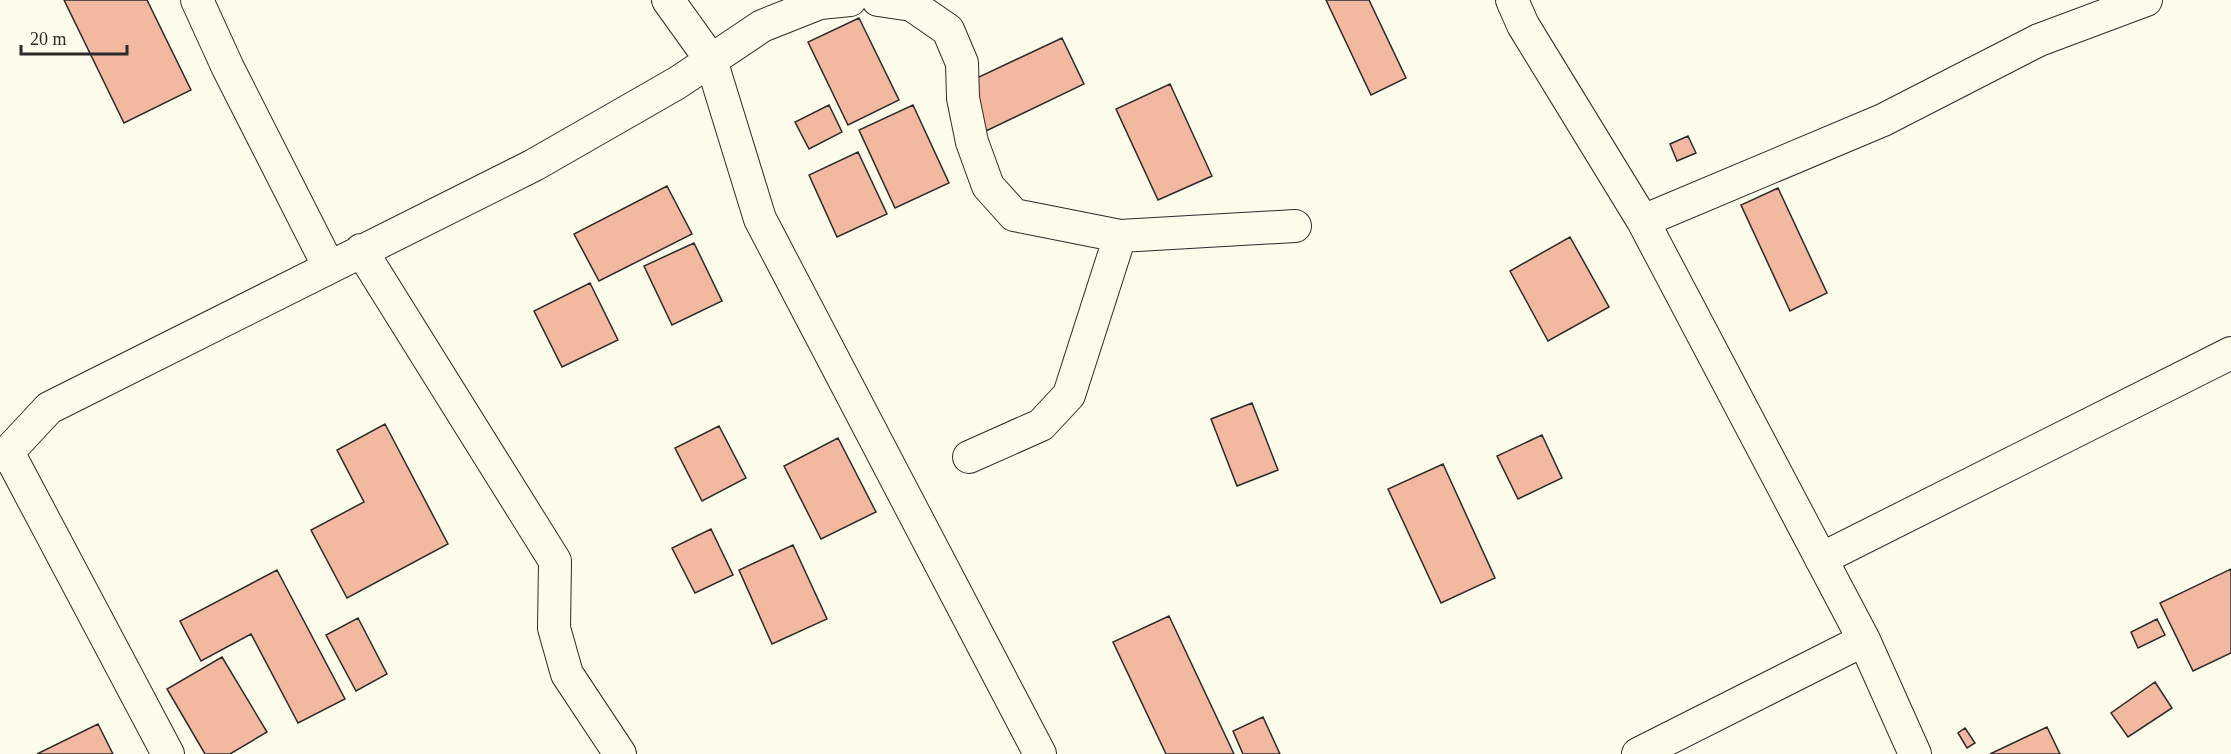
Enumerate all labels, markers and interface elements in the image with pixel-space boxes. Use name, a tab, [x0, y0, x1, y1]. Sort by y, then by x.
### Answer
scale bar	[21, 18, 128, 56]
text: 20 m	[30, 29, 67, 49]

